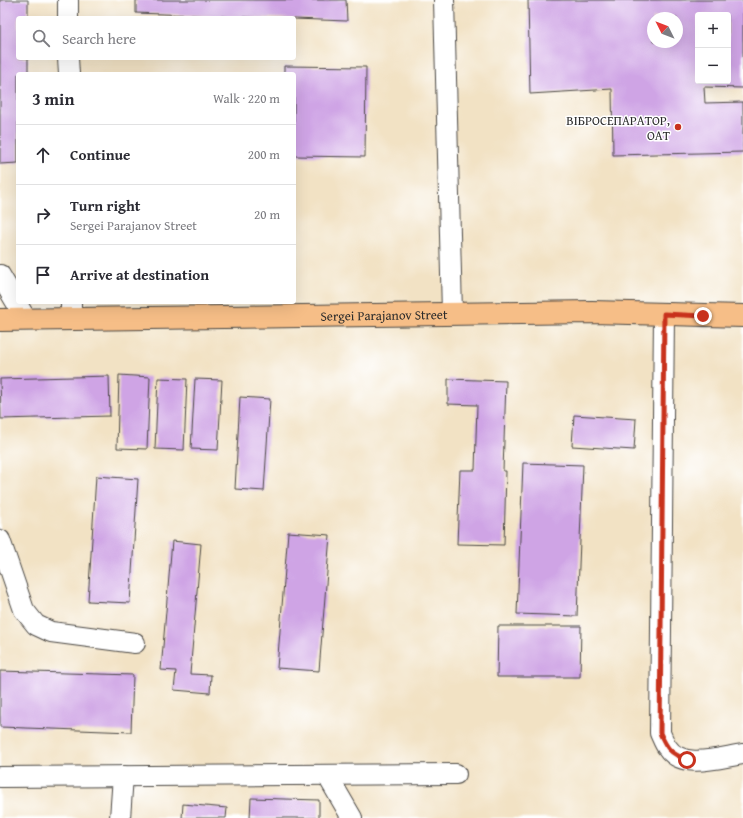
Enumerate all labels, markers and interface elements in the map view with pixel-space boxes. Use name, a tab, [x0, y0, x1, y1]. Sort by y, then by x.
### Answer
north arrow	[647, 12, 683, 48]
map controls	[695, 12, 731, 84]
button: +	[695, 12, 731, 48]
search box	[16, 16, 296, 60]
icon: search	[30, 27, 52, 49]
text: Search here	[62, 28, 136, 49]
button: −	[695, 48, 731, 84]
text: 3 min	[32, 86, 74, 111]
text: Walk · 220 m	[213, 89, 280, 108]
place label: ВІБРОСЕПАРАТОР, ОАТ	[566, 111, 671, 145]
marker: ВІБРОСЕПАРАТОР, ОАТ	[673, 122, 683, 132]
icon: ahead	[32, 144, 54, 166]
text: Continue	[70, 144, 131, 165]
text: 200 m	[248, 145, 280, 164]
text: Turn right	[70, 195, 141, 216]
icon: right	[32, 204, 54, 226]
text: 20 m	[254, 205, 280, 224]
text: Sergei Parajanov Street	[70, 216, 197, 235]
icon: arrive	[32, 264, 54, 286]
text: Arrive at destination	[70, 264, 209, 285]
street label: Sergei Parajanov Street	[320, 304, 448, 325]
route end	[694, 307, 712, 325]
route start	[678, 751, 696, 769]

